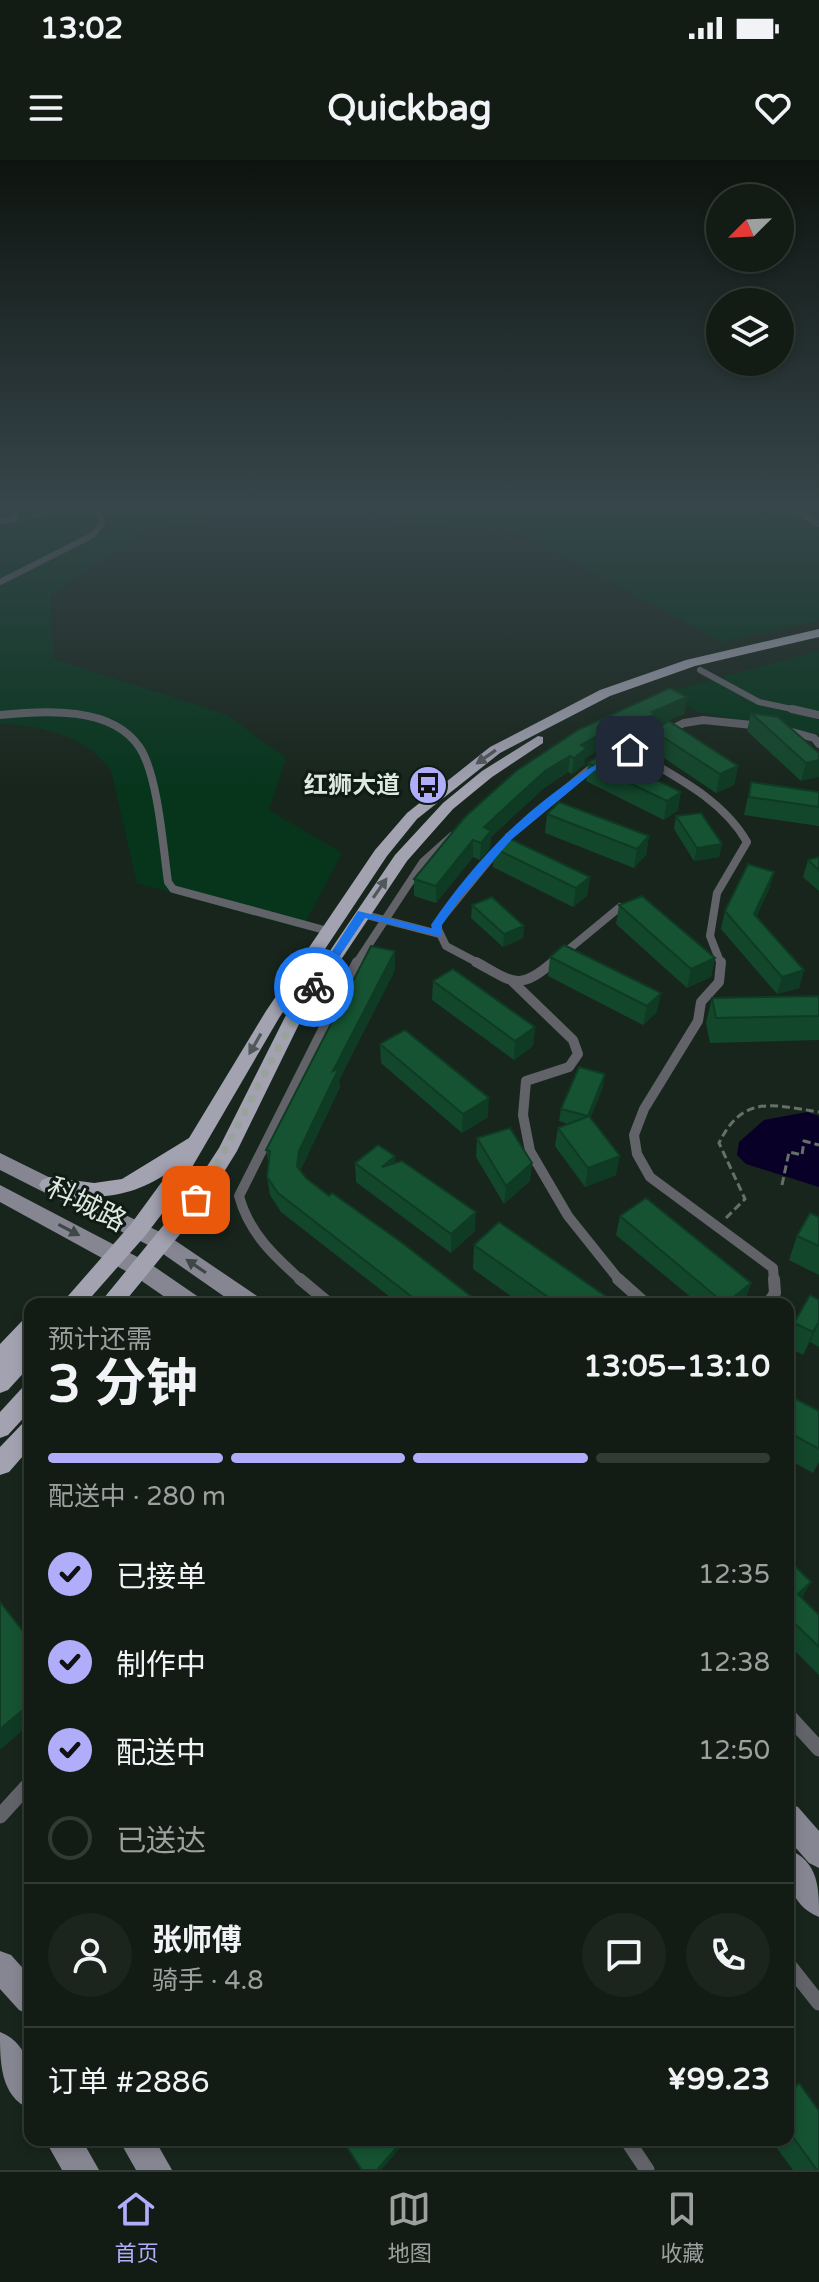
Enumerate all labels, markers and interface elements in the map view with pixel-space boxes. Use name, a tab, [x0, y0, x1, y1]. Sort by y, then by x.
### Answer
text: 13:02	[40, 10, 123, 47]
icon: menu	[24, 86, 68, 130]
icon: heart	[751, 86, 795, 130]
text: Quickbag	[327, 87, 492, 130]
north arrow	[706, 184, 794, 272]
map controls	[706, 184, 794, 376]
button: layers	[706, 288, 794, 376]
pin	[596, 716, 664, 784]
icon: home	[608, 728, 652, 772]
one-way arrow	[475, 749, 496, 764]
bus stop icon: 红狮大道	[407, 764, 449, 806]
place label: 红狮大道	[304, 771, 400, 800]
one-way arrow	[372, 877, 387, 898]
courier	[274, 947, 354, 1027]
icon: bike	[292, 965, 336, 1009]
one-way arrow	[248, 1033, 262, 1056]
pin	[162, 1166, 230, 1234]
street label: 科城路	[41, 1171, 132, 1239]
icon: bag	[174, 1178, 218, 1222]
one-way arrow	[58, 1223, 80, 1237]
one-way arrow	[185, 1258, 206, 1273]
text: 预计还需	[48, 1324, 152, 1355]
text: 13:05–13:10	[583, 1348, 770, 1385]
text: 3 分钟	[48, 1353, 198, 1416]
text: 配送中 · 280 m	[48, 1481, 226, 1512]
icon: check	[48, 1552, 92, 1596]
text: 已接单	[116, 1559, 206, 1596]
text: 12:35	[698, 1559, 770, 1590]
icon: check	[48, 1640, 92, 1684]
text: 制作中	[116, 1647, 206, 1684]
text: 12:38	[698, 1647, 770, 1678]
icon: check	[48, 1728, 92, 1772]
text: 配送中	[116, 1735, 206, 1772]
text: 12:50	[698, 1735, 770, 1766]
text: 已送达	[116, 1823, 206, 1860]
button: person	[48, 1913, 132, 1997]
button: chat	[582, 1913, 666, 1997]
button: phone	[686, 1913, 770, 1997]
text: 张师傅	[152, 1922, 242, 1959]
text: 骑手 · 4.8	[152, 1965, 264, 1996]
text: ¥99.23	[667, 2061, 770, 2098]
text: 订单 #2886	[48, 2064, 210, 2101]
tab: 首页	[114, 2187, 159, 2267]
tab: 地图	[387, 2187, 432, 2267]
tab: 收藏	[660, 2187, 705, 2267]

